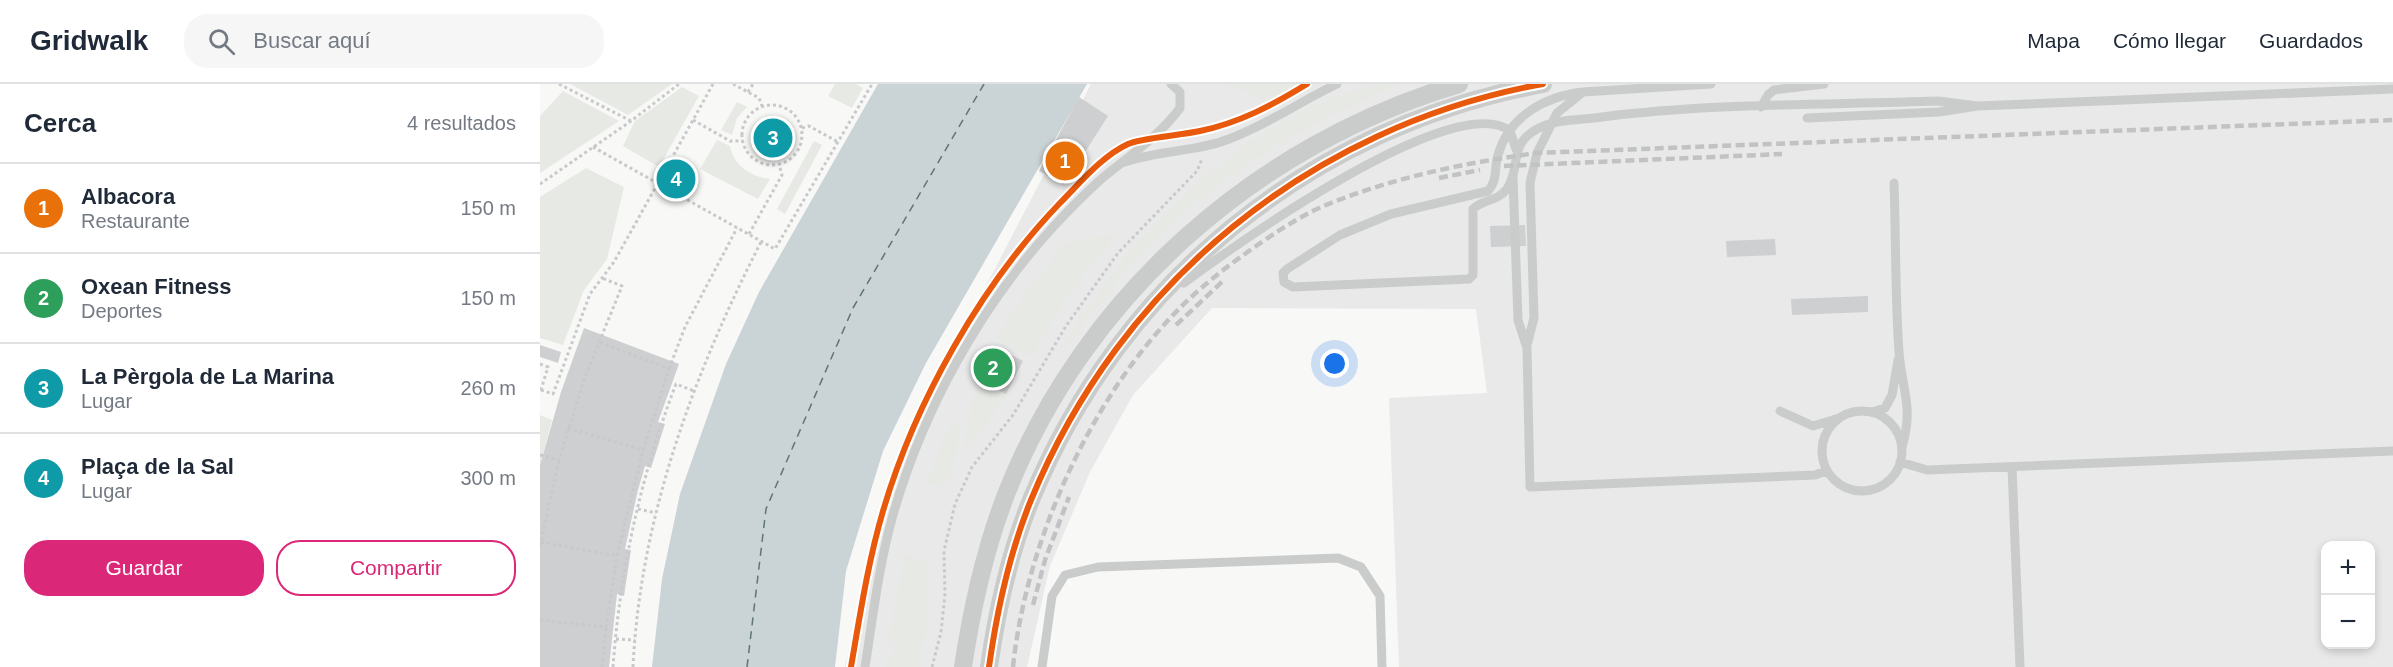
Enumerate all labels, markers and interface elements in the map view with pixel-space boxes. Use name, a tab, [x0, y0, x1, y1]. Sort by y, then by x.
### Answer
search box	[184, 14, 604, 68]
text: Gridwalk	[30, 25, 148, 56]
icon: search	[205, 25, 238, 58]
text: Buscar aquí	[253, 28, 371, 53]
text: Mapa	[2027, 29, 2080, 52]
text: Cómo llegar	[2113, 29, 2226, 52]
text: Guardados	[2259, 29, 2363, 52]
text: Cerca	[24, 108, 96, 138]
text: 4 resultados	[407, 112, 516, 134]
pin: 3	[754, 116, 792, 160]
pin: 1	[1046, 138, 1084, 184]
pin: 4	[656, 156, 696, 202]
text: Albacora	[81, 184, 175, 209]
text: 1	[38, 197, 49, 219]
text: 150 m	[460, 197, 516, 219]
text: Restaurante	[81, 210, 190, 232]
text: Oxean Fitness	[81, 274, 231, 299]
text: 2	[38, 287, 49, 309]
text: 150 m	[460, 287, 516, 309]
text: Deportes	[81, 300, 162, 322]
pin: 2	[974, 346, 1012, 390]
your location	[1320, 349, 1349, 378]
text: La Pèrgola de La Marina	[81, 364, 334, 389]
text: 3	[38, 377, 49, 399]
text: 260 m	[460, 377, 516, 399]
text: Lugar	[81, 390, 132, 412]
text: Plaça de la Sal	[81, 454, 234, 479]
text: 4	[38, 467, 49, 489]
text: 300 m	[460, 467, 516, 489]
text: Lugar	[81, 480, 132, 502]
button: Guardar	[24, 540, 264, 596]
button: Compartir	[276, 540, 516, 596]
map controls	[2321, 541, 2375, 649]
button: +	[2321, 541, 2375, 595]
button: −	[2321, 595, 2375, 649]

